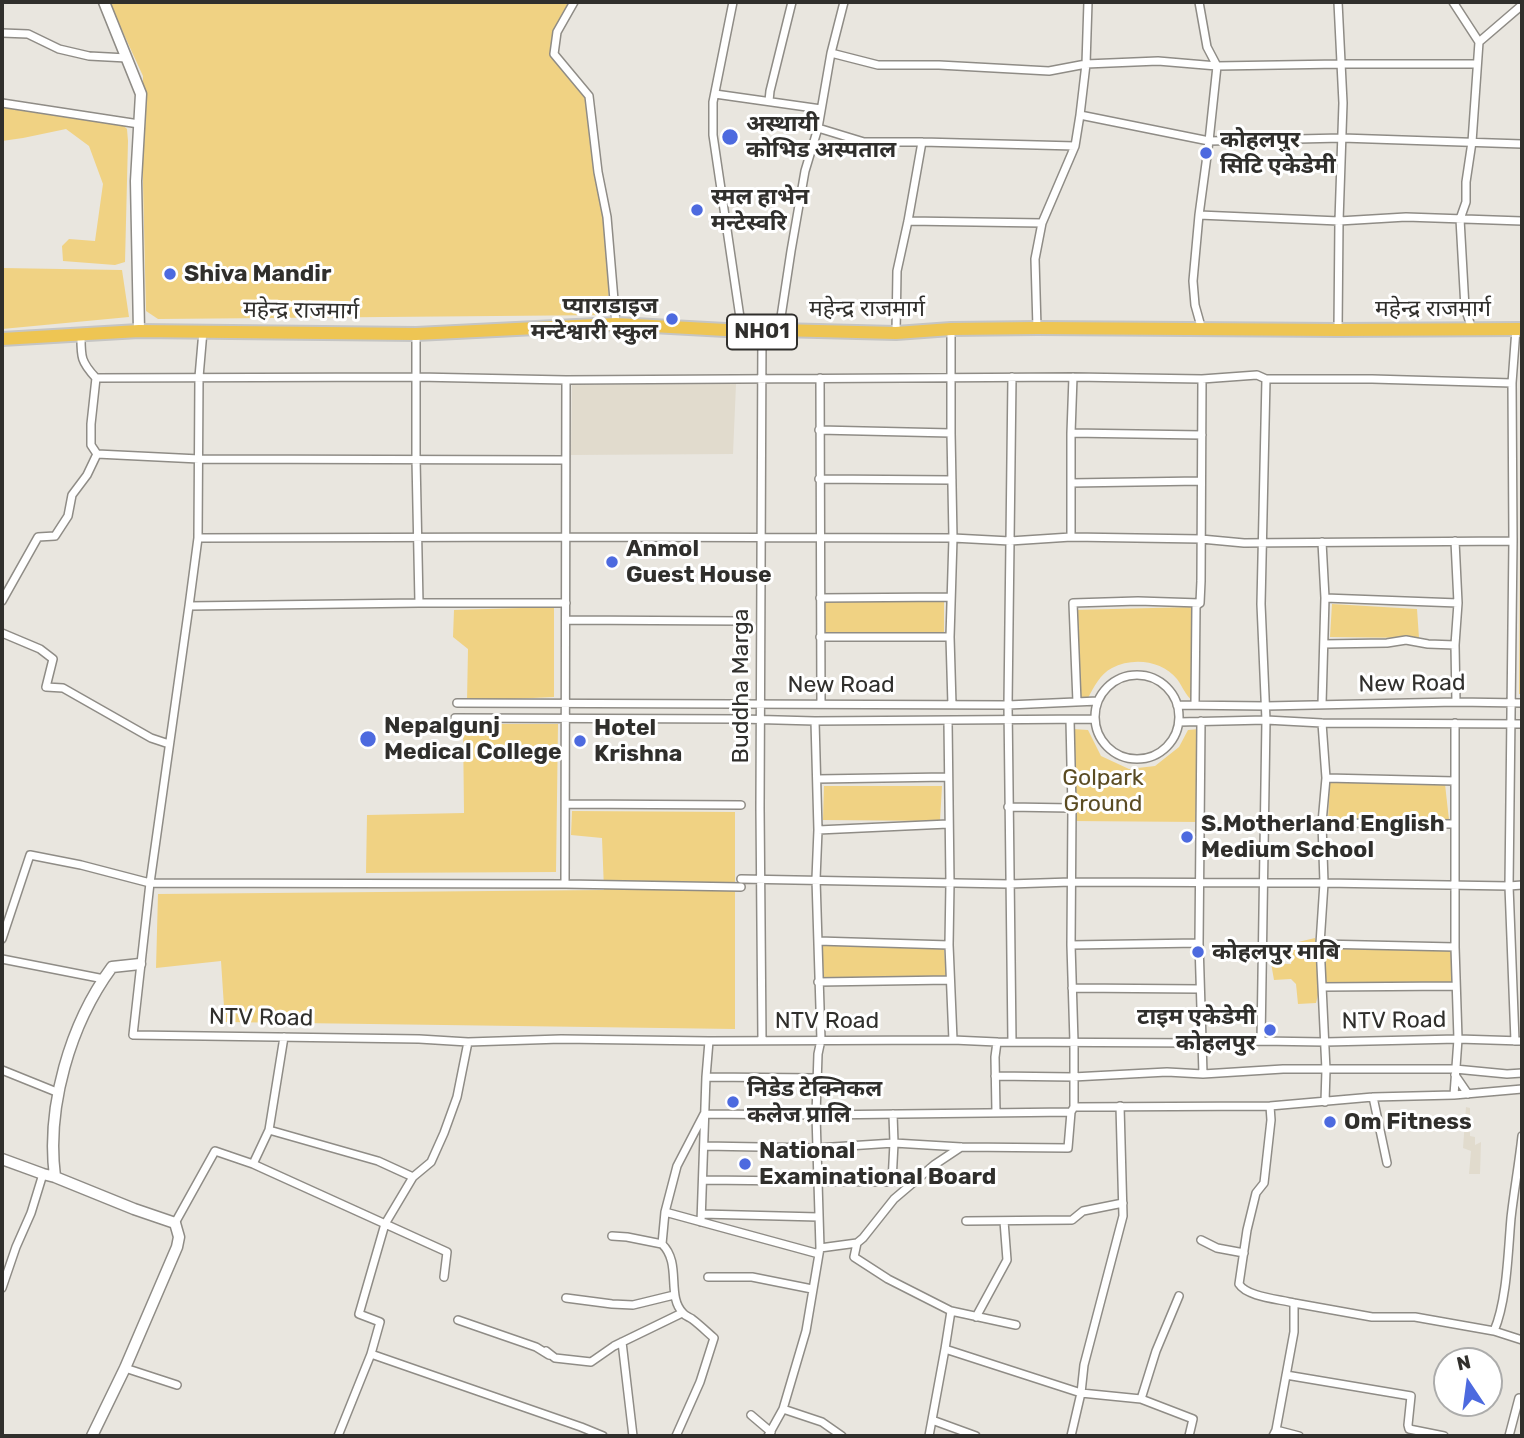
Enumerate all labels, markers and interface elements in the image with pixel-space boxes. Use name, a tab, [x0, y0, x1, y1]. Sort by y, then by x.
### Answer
place label: अस्थायी कोभिड अस्पताल	[746, 110, 896, 164]
place label: कोहलपुर सिटि एकेडेमी	[1220, 126, 1336, 180]
marker: अस्थायी कोभिड अस्पताल	[720, 127, 740, 147]
marker: कोहलपुर सिटि एकेडेमी	[1198, 145, 1214, 161]
place label: स्मल हाभेन मन्टेस्वरि	[711, 183, 809, 237]
marker: स्मल हाभेन मन्टेस्वरि	[689, 202, 705, 218]
place label: Shiva Mandir	[184, 260, 331, 288]
marker: Shiva Mandir	[162, 266, 178, 282]
place label: प्याराडाइज मन्टेश्वारी स्कुल	[531, 292, 658, 346]
street label: महेन्द्र राजमार्ग	[809, 295, 925, 323]
street label: महेन्द्र राजमार्ग	[1375, 295, 1491, 323]
street label: महेन्द्र राजमार्ग	[243, 296, 359, 326]
marker: प्याराडाइज मन्टेश्वारी स्कुल	[664, 311, 680, 327]
road number: NH01	[727, 314, 797, 350]
place label: Anmol Guest House	[626, 535, 772, 589]
marker: Anmol Guest House	[604, 554, 620, 570]
street label: Buddha Marga	[727, 609, 755, 763]
street label: New Road	[1358, 669, 1466, 699]
street label: New Road	[787, 671, 895, 699]
place label: Nepalgunj Medical College	[384, 712, 562, 766]
place label: Hotel Krishna	[594, 714, 682, 768]
marker: Nepalgunj Medical College	[358, 729, 378, 749]
marker: Hotel Krishna	[572, 733, 588, 749]
park label: Golpark Ground	[1062, 764, 1144, 818]
place label: S.Motherland English Medium School	[1201, 810, 1445, 864]
marker: S.Motherland English Medium School	[1179, 829, 1195, 845]
place label: कोहलपुर माबि	[1212, 938, 1340, 966]
marker: कोहलपुर माबि	[1190, 944, 1206, 960]
street label: NTV Road	[209, 1003, 313, 1033]
place label: टाइम एकेडेमी कोहलपुर	[1137, 1003, 1256, 1057]
street label: NTV Road	[1342, 1006, 1446, 1036]
street label: NTV Road	[775, 1007, 879, 1035]
marker: टाइम एकेडेमी कोहलपुर	[1262, 1022, 1278, 1038]
place label: निडेड टेक्निकल कलेज प्रालि	[747, 1075, 882, 1129]
marker: निडेड टेक्निकल कलेज प्रालि	[725, 1094, 741, 1110]
place label: Om Fitness	[1344, 1108, 1472, 1136]
marker: Om Fitness	[1322, 1114, 1338, 1130]
place label: National Examinational Board	[759, 1137, 996, 1191]
marker: National Examinational Board	[737, 1156, 753, 1172]
north arrow	[1433, 1347, 1503, 1417]
text: N	[1454, 1350, 1473, 1376]

